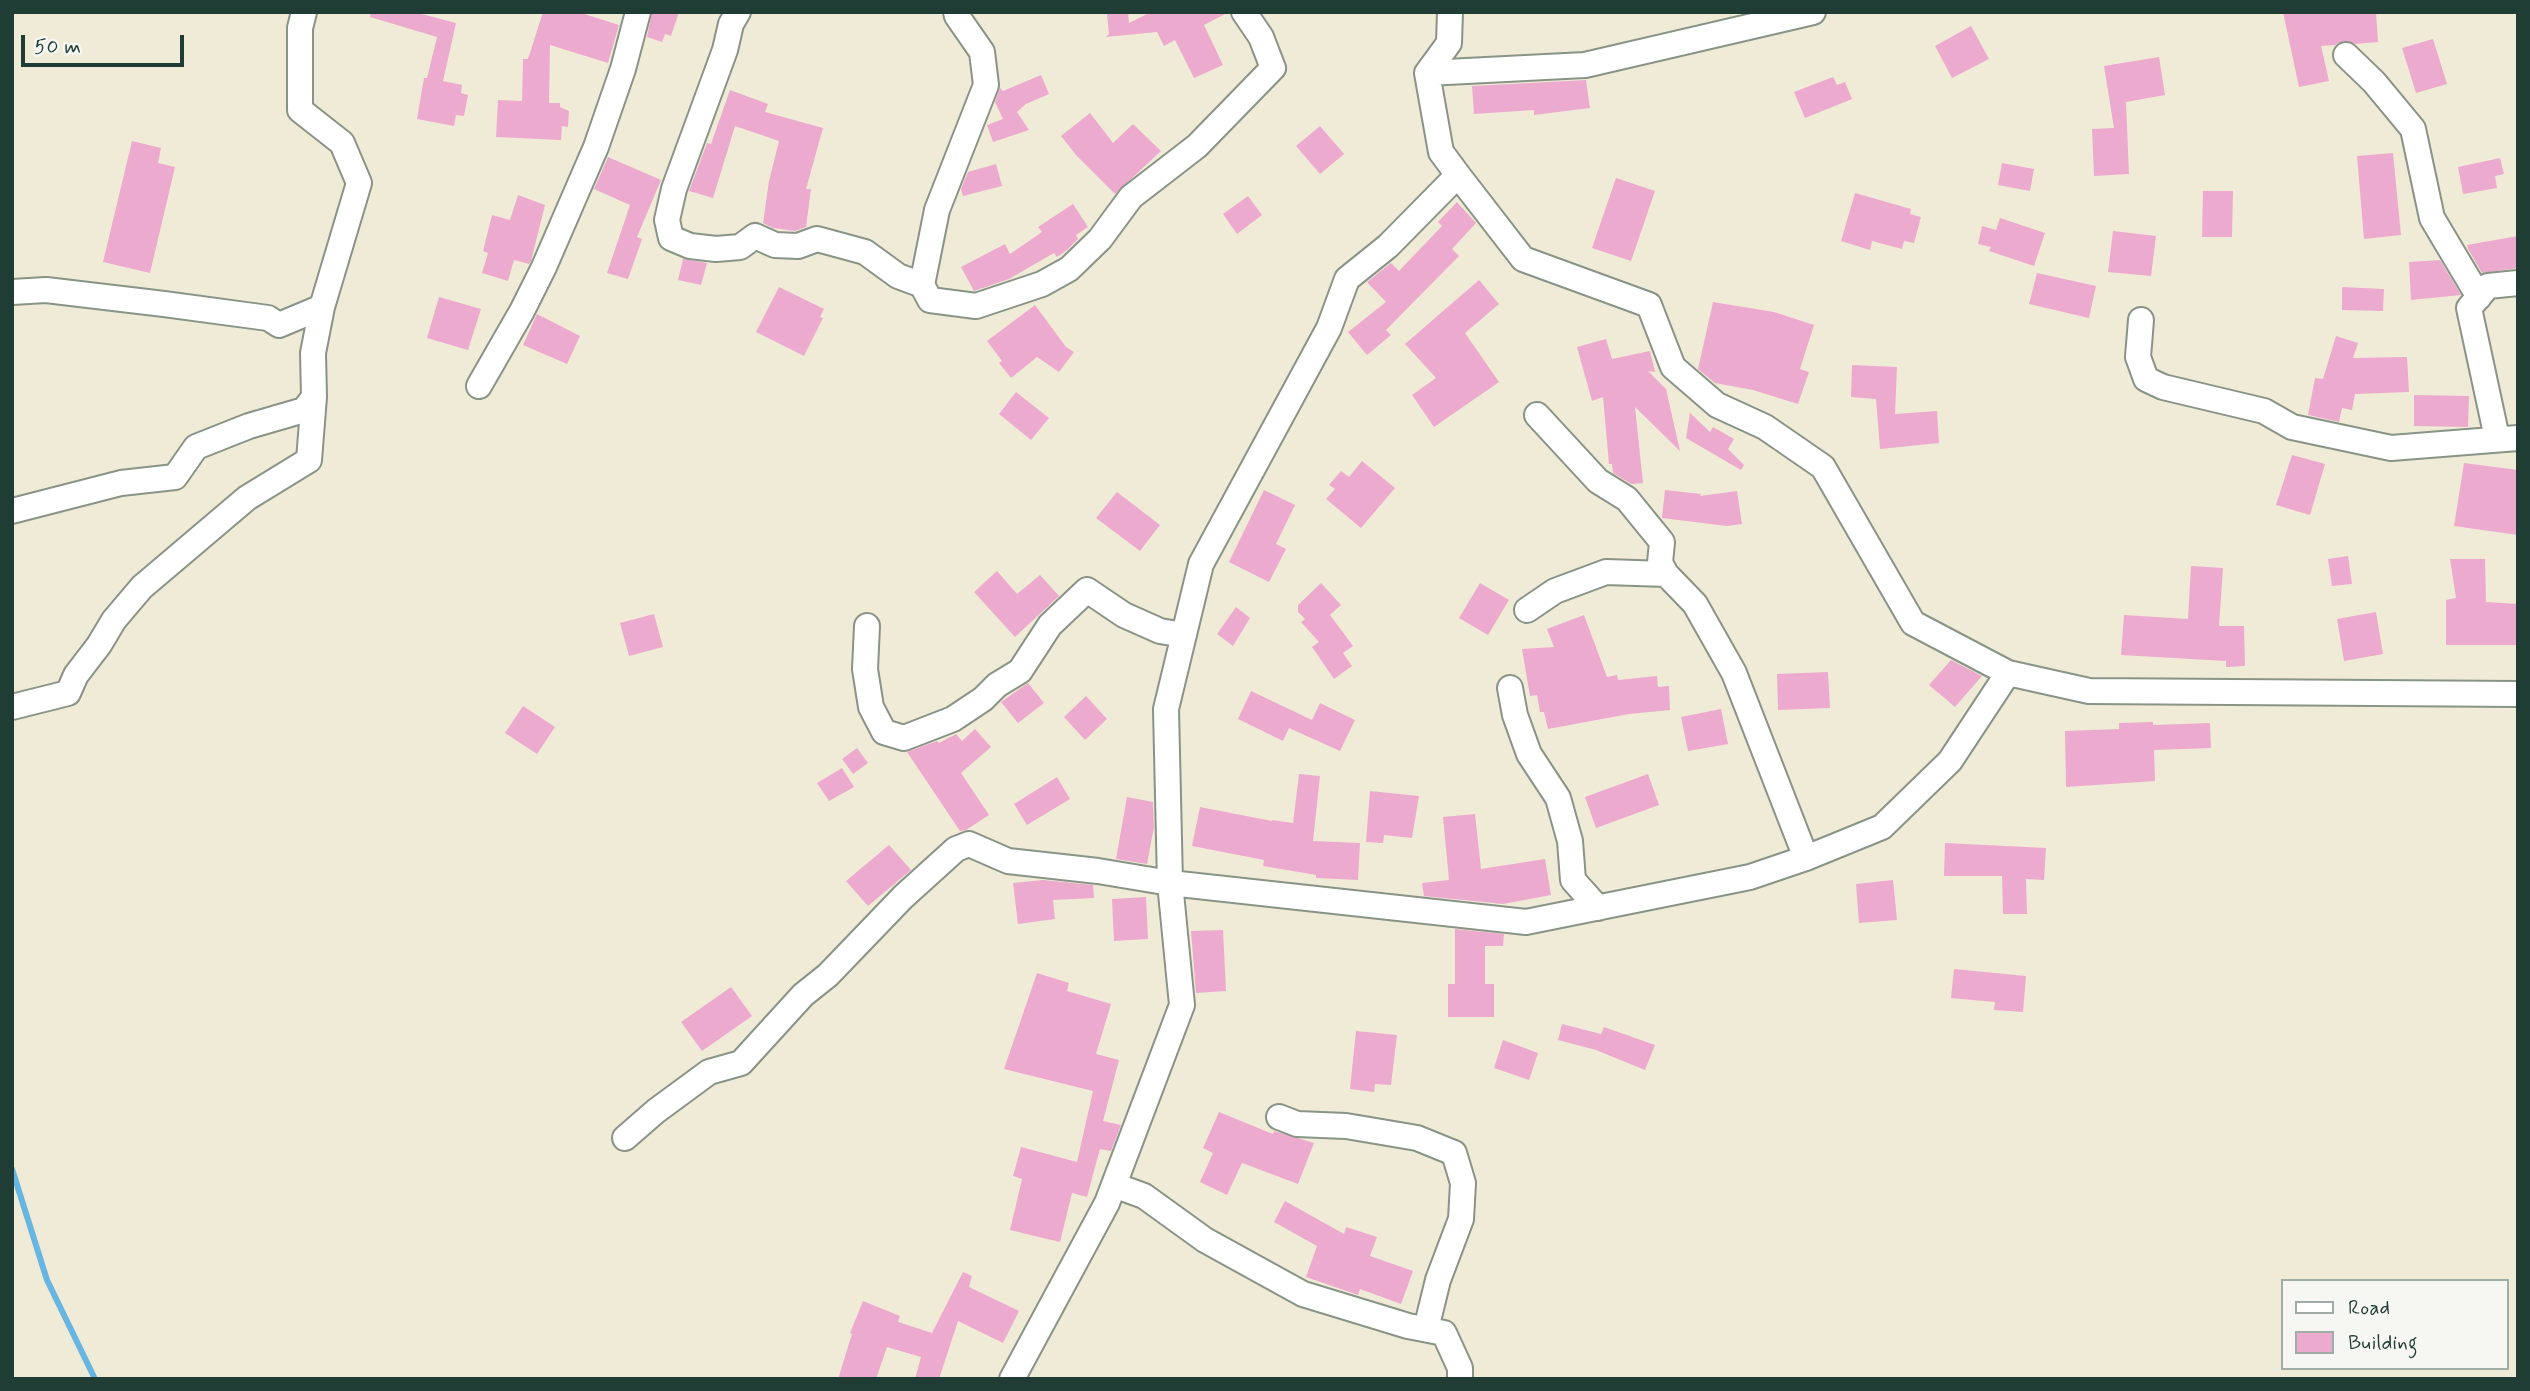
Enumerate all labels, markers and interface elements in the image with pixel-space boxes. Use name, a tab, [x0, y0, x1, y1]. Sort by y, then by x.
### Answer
scale bar	[24, 21, 187, 65]
text: 50 m	[34, 33, 81, 61]
legend	[2282, 1279, 2509, 1370]
text: Road	[2348, 1294, 2390, 1322]
text: Building	[2348, 1329, 2418, 1357]

